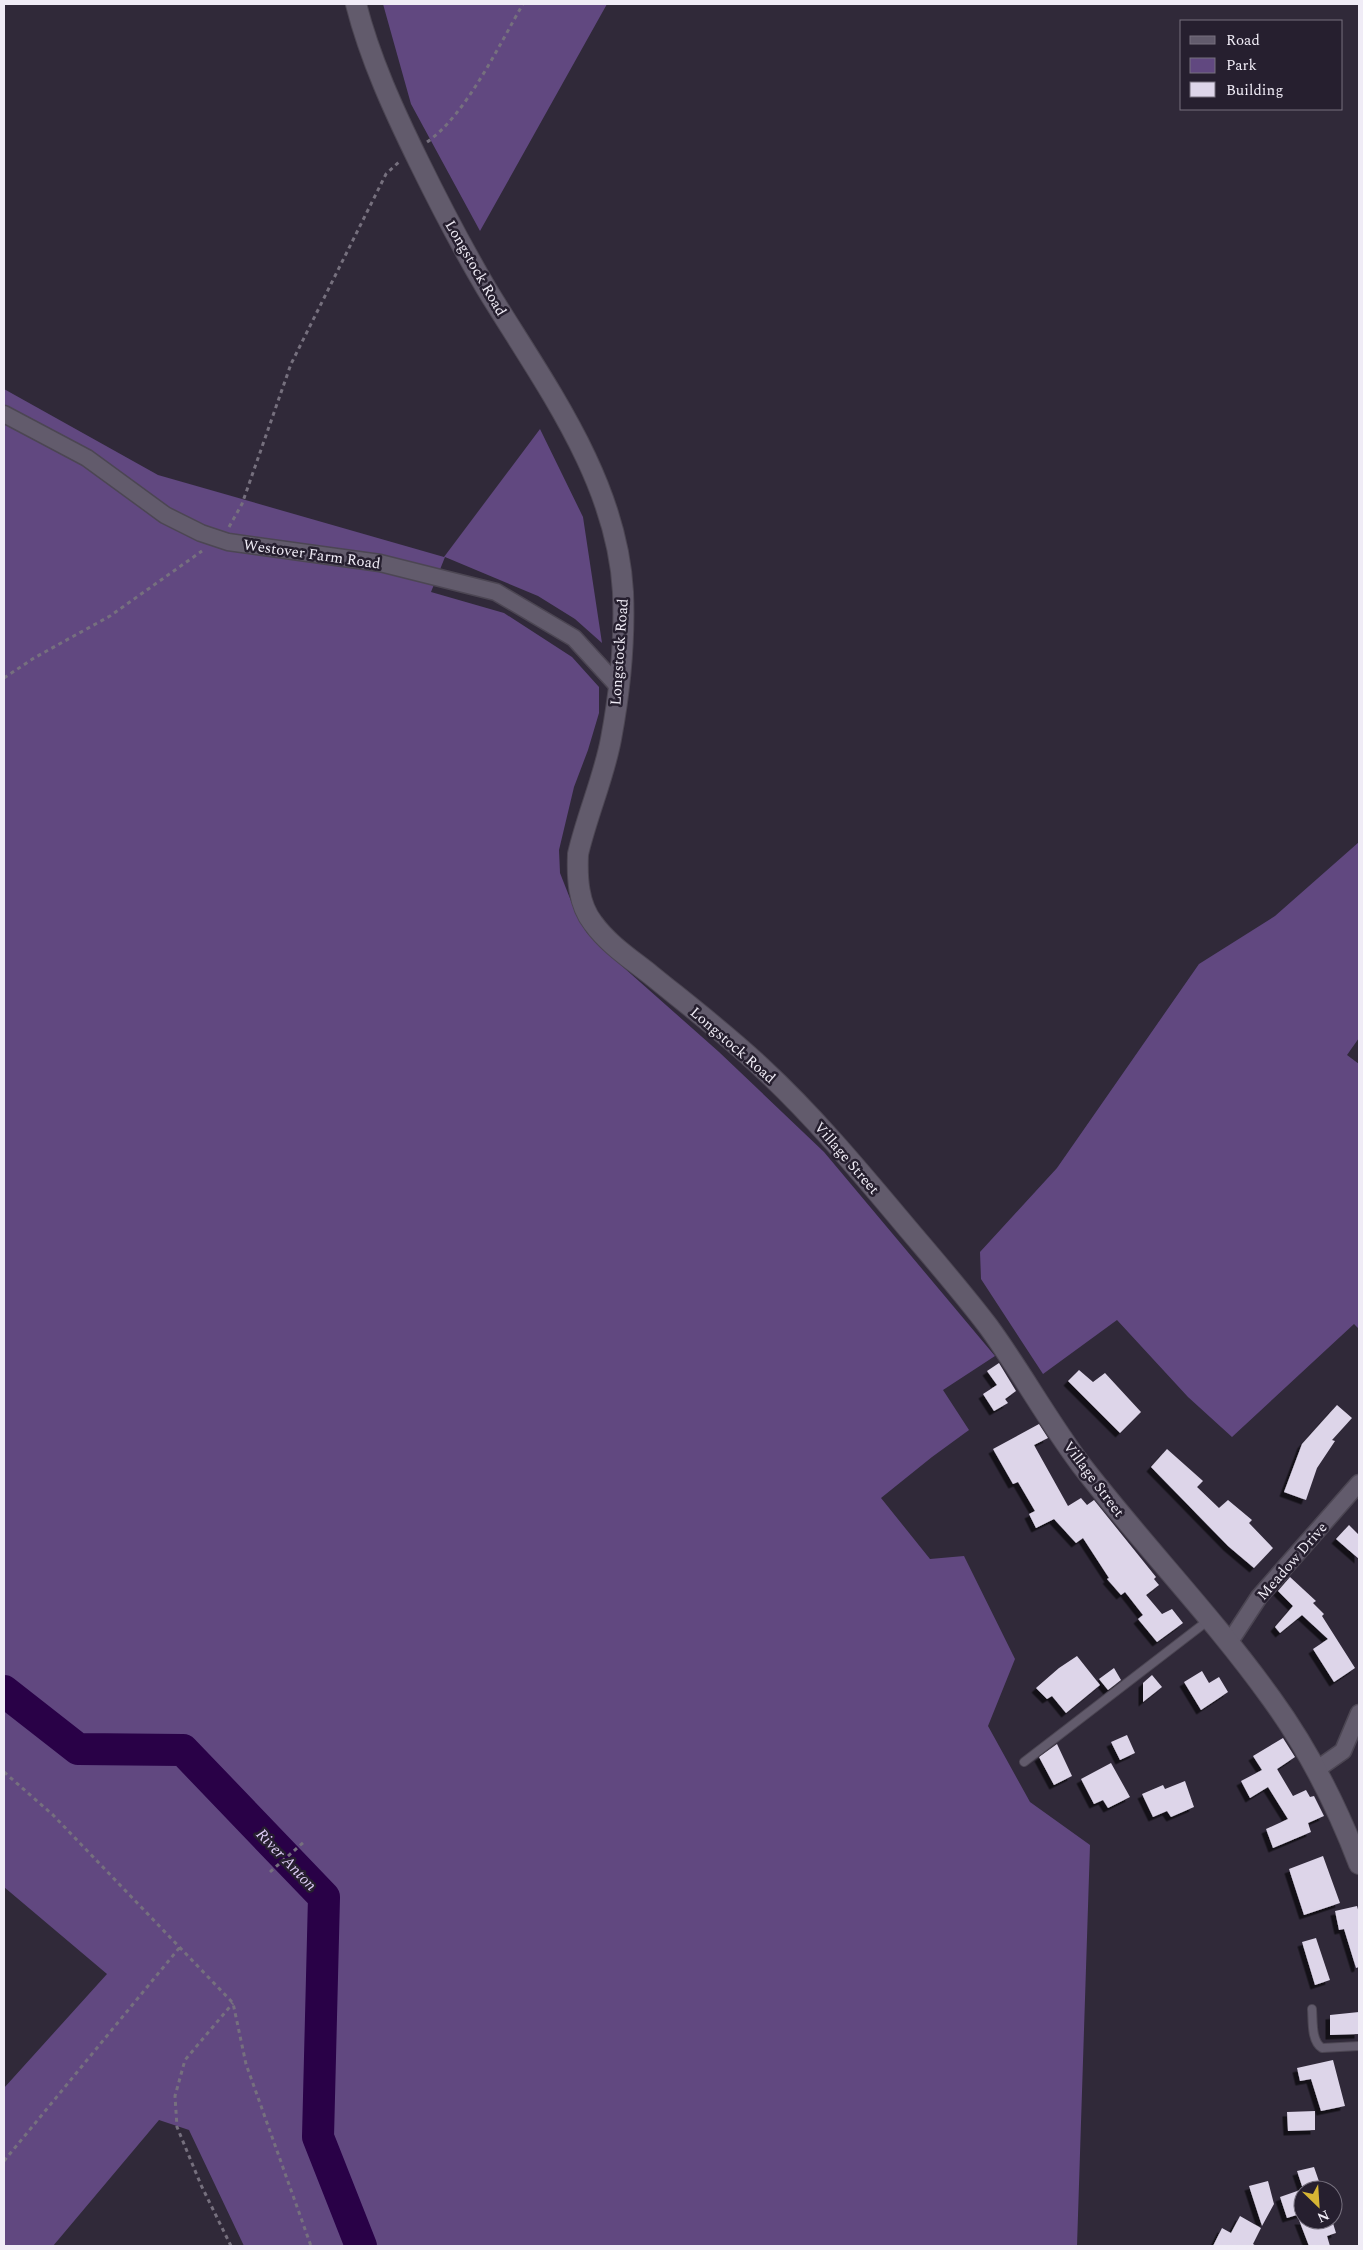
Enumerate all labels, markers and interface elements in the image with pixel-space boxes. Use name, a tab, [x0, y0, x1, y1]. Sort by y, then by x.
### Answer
legend	[1180, 20, 1343, 110]
text: Road	[1226, 29, 1260, 52]
text: Park	[1226, 54, 1257, 77]
text: Building	[1226, 79, 1283, 102]
street label: Longstock Road	[439, 216, 512, 320]
street label: Westover Farm Road	[242, 533, 382, 576]
street label: Longstock Road	[604, 598, 635, 706]
street label: Longstock Road	[685, 1002, 781, 1089]
street label: Village Street	[808, 1117, 885, 1200]
street label: Village Street	[1057, 1436, 1130, 1522]
street label: Meadow Drive	[1252, 1517, 1333, 1606]
water label: River Anton	[250, 1823, 323, 1897]
north arrow	[1293, 2180, 1343, 2230]
text: N	[1314, 2204, 1333, 2228]

